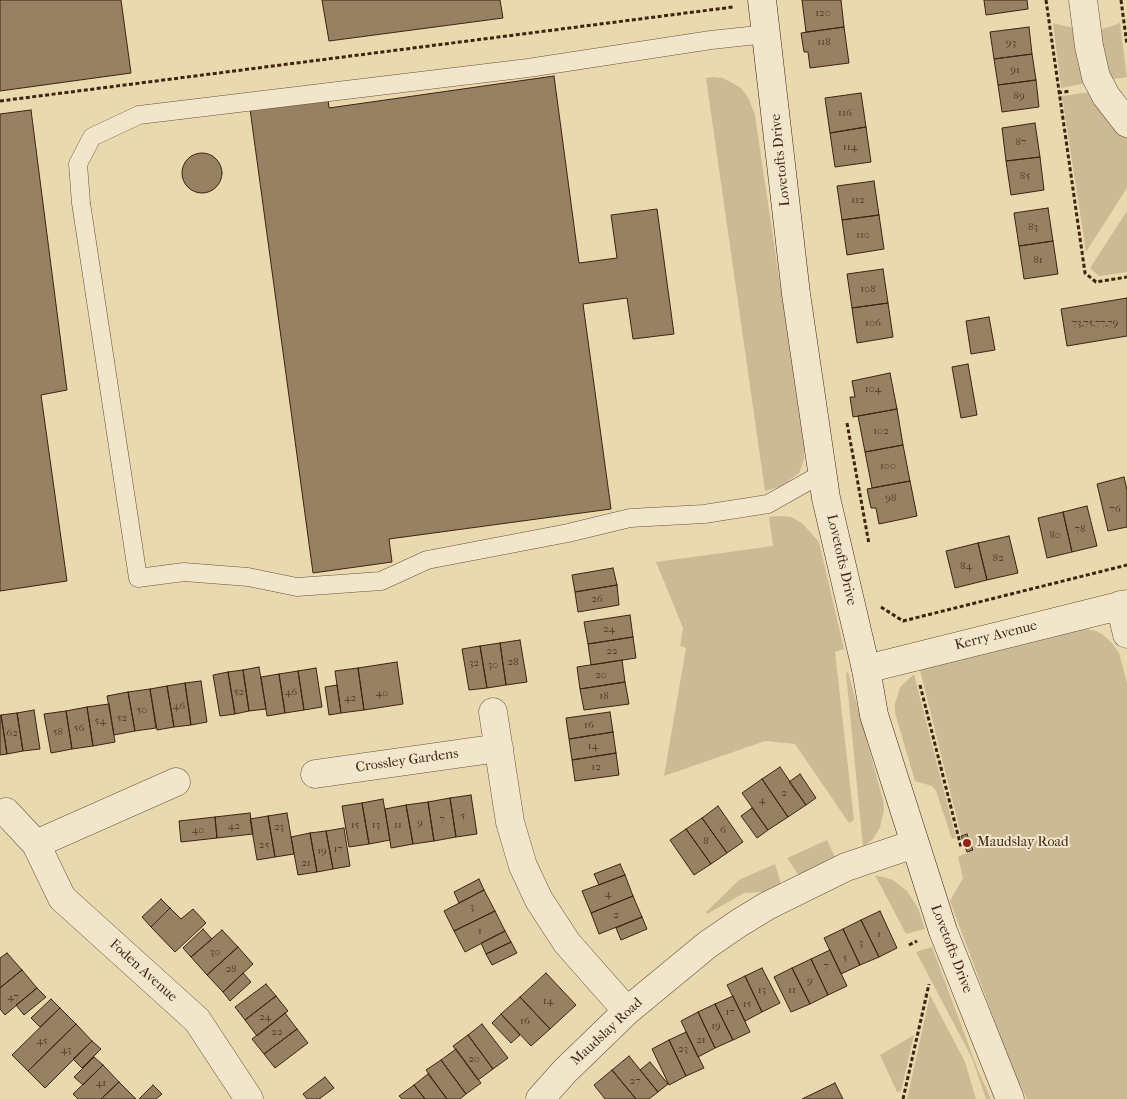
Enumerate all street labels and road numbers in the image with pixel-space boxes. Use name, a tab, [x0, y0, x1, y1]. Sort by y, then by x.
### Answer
street label: Lovetofts Drive	[768, 113, 794, 207]
street label: Lovetofts Drive	[822, 513, 860, 607]
street label: Kerry Avenue	[953, 618, 1039, 654]
street label: Crossley Gardens	[355, 745, 459, 777]
street label: Lovetofts Drive	[926, 903, 976, 995]
street label: Foden Avenue	[106, 936, 180, 1006]
street label: Maudslay Road	[568, 995, 646, 1069]

